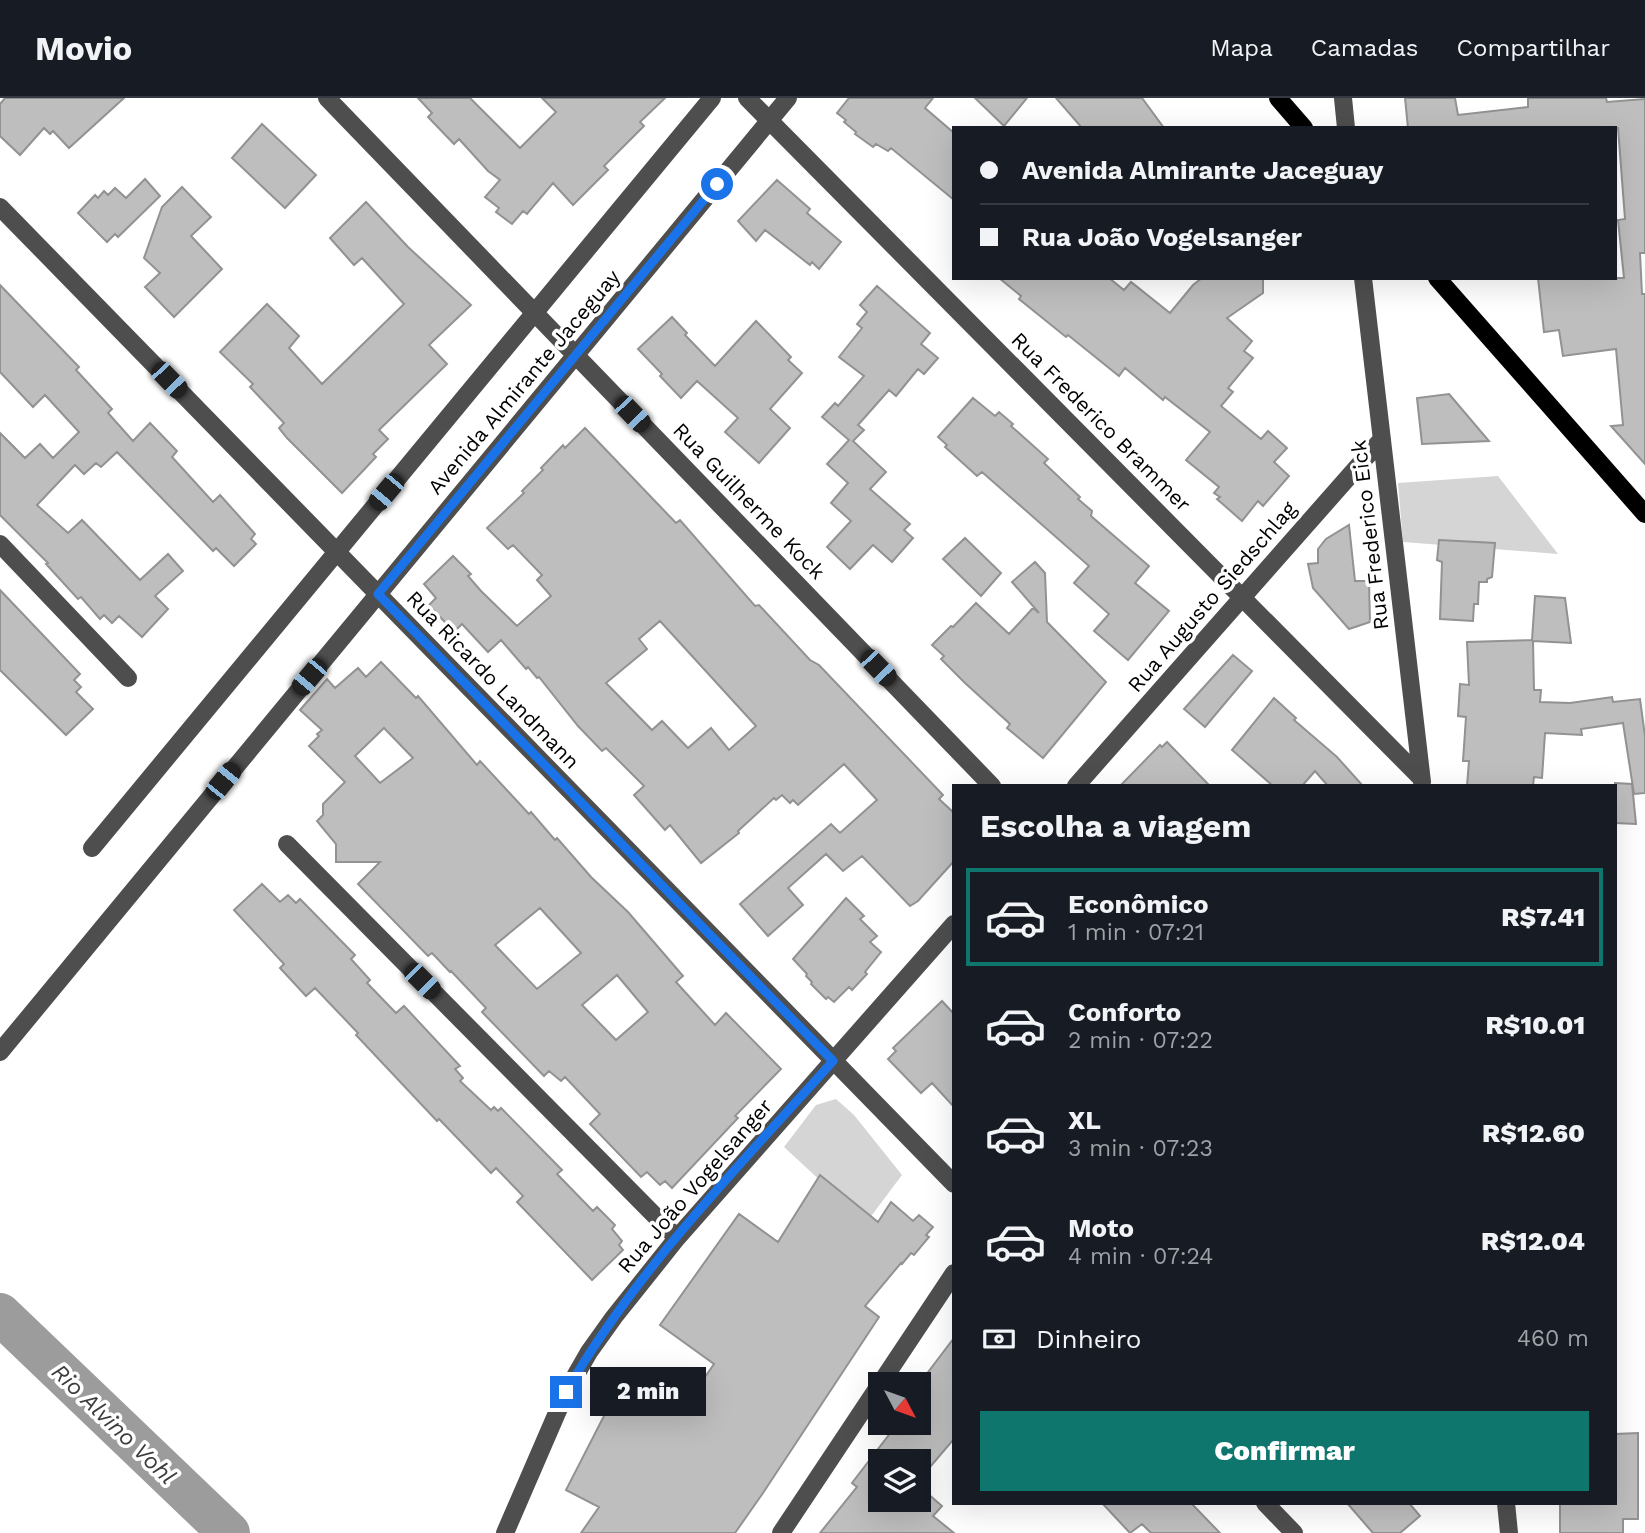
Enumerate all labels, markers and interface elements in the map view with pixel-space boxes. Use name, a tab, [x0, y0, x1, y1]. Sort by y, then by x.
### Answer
text: Movio	[35, 29, 132, 68]
text: Mapa	[1210, 34, 1273, 62]
text: Camadas	[1311, 34, 1419, 62]
text: Compartilhar	[1457, 34, 1610, 62]
text: Avenida Almirante Jaceguay	[1022, 155, 1383, 185]
route start	[701, 168, 733, 200]
text: Rua João Vogelsanger	[1022, 222, 1302, 252]
street label: Avenida Almirante Jaceguay	[422, 264, 625, 499]
street label: Rua Frederico Brammer	[1007, 327, 1196, 517]
car	[147, 358, 192, 402]
car	[610, 392, 655, 436]
street label: Rua Guilherme Kock	[668, 417, 831, 584]
street label: Rua Frederico Eick	[1345, 439, 1394, 631]
car	[365, 469, 408, 515]
street label: Rua Augusto Siedschlag	[1122, 496, 1302, 697]
street label: Rua Ricardo Landmann	[402, 585, 585, 774]
car	[856, 646, 901, 690]
car	[288, 654, 331, 700]
car	[202, 758, 245, 804]
text: Escolha a viagem	[980, 807, 1251, 845]
icon: car	[984, 886, 1047, 949]
text: Econômico	[1068, 889, 1209, 919]
text: R$7.41	[1501, 902, 1585, 932]
text: 1 min · 07:21	[1068, 919, 1204, 946]
car	[400, 959, 445, 1003]
icon: car	[984, 994, 1047, 1057]
text: Conforto	[1068, 997, 1181, 1027]
text: R$10.01	[1485, 1010, 1585, 1040]
text: 2 min · 07:22	[1068, 1027, 1213, 1054]
street label: Rua João Vogelsanger	[612, 1093, 777, 1278]
icon: car	[984, 1102, 1047, 1165]
text: XL	[1068, 1105, 1101, 1135]
text: R$12.60	[1482, 1118, 1585, 1148]
text: 3 min · 07:23	[1068, 1135, 1213, 1162]
icon: car	[984, 1210, 1047, 1273]
text: Moto	[1068, 1213, 1134, 1243]
text: R$12.04	[1481, 1226, 1585, 1256]
text: 4 min · 07:24	[1068, 1243, 1213, 1270]
icon: cash	[980, 1320, 1018, 1358]
text: Dinheiro	[1036, 1324, 1141, 1354]
text: 460 m	[1517, 1325, 1589, 1352]
water label: Rio Alvino Vohl	[46, 1358, 181, 1490]
callout: 2 min	[590, 1368, 706, 1416]
north arrow	[868, 1372, 931, 1435]
map controls	[868, 1372, 931, 1512]
route end	[550, 1376, 582, 1408]
text: 2 min	[617, 1378, 679, 1405]
button: Confirmar	[980, 1411, 1589, 1491]
button: layers	[868, 1449, 931, 1512]

